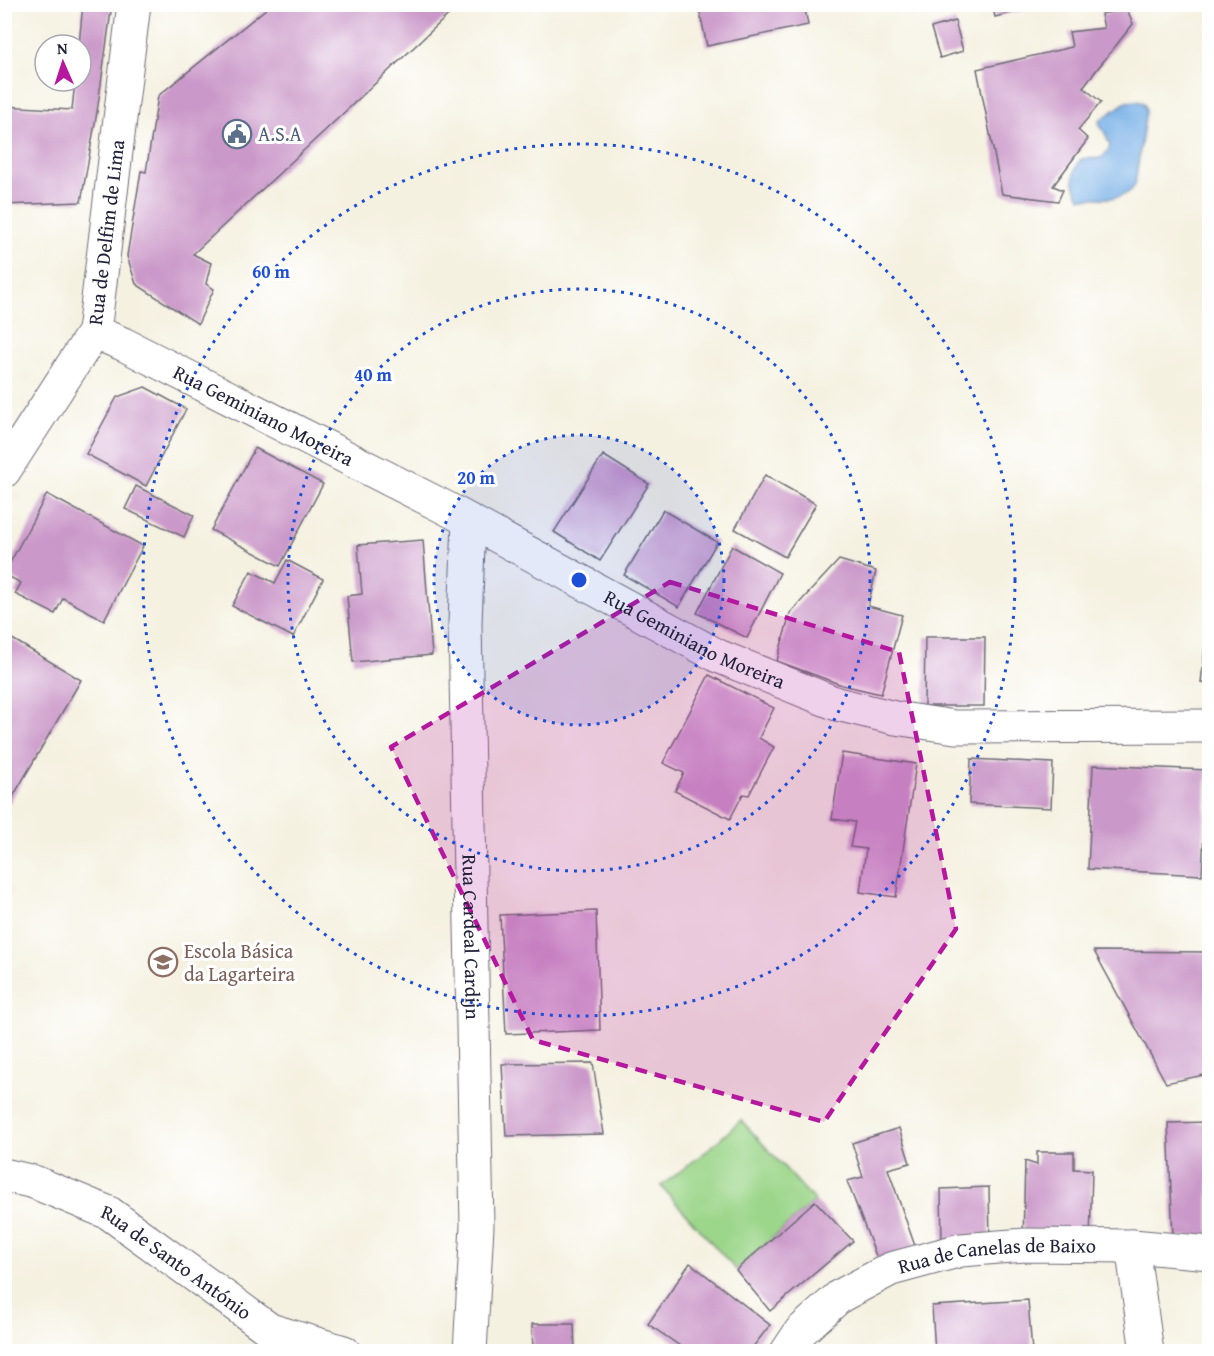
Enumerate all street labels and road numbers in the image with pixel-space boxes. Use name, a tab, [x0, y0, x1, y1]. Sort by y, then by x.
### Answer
street label: Rua de Delfim de Lima	[80, 138, 131, 326]
street label: Rua Geminiano Moreira	[169, 357, 359, 473]
street label: Rua Geminiano Moreira	[599, 582, 790, 696]
street label: Rua Cardeal Cardijn	[456, 854, 488, 1020]
street label: Rua de Santo António	[97, 1196, 258, 1326]
street label: Rua de Canelas de Baixo	[894, 1230, 1096, 1281]

